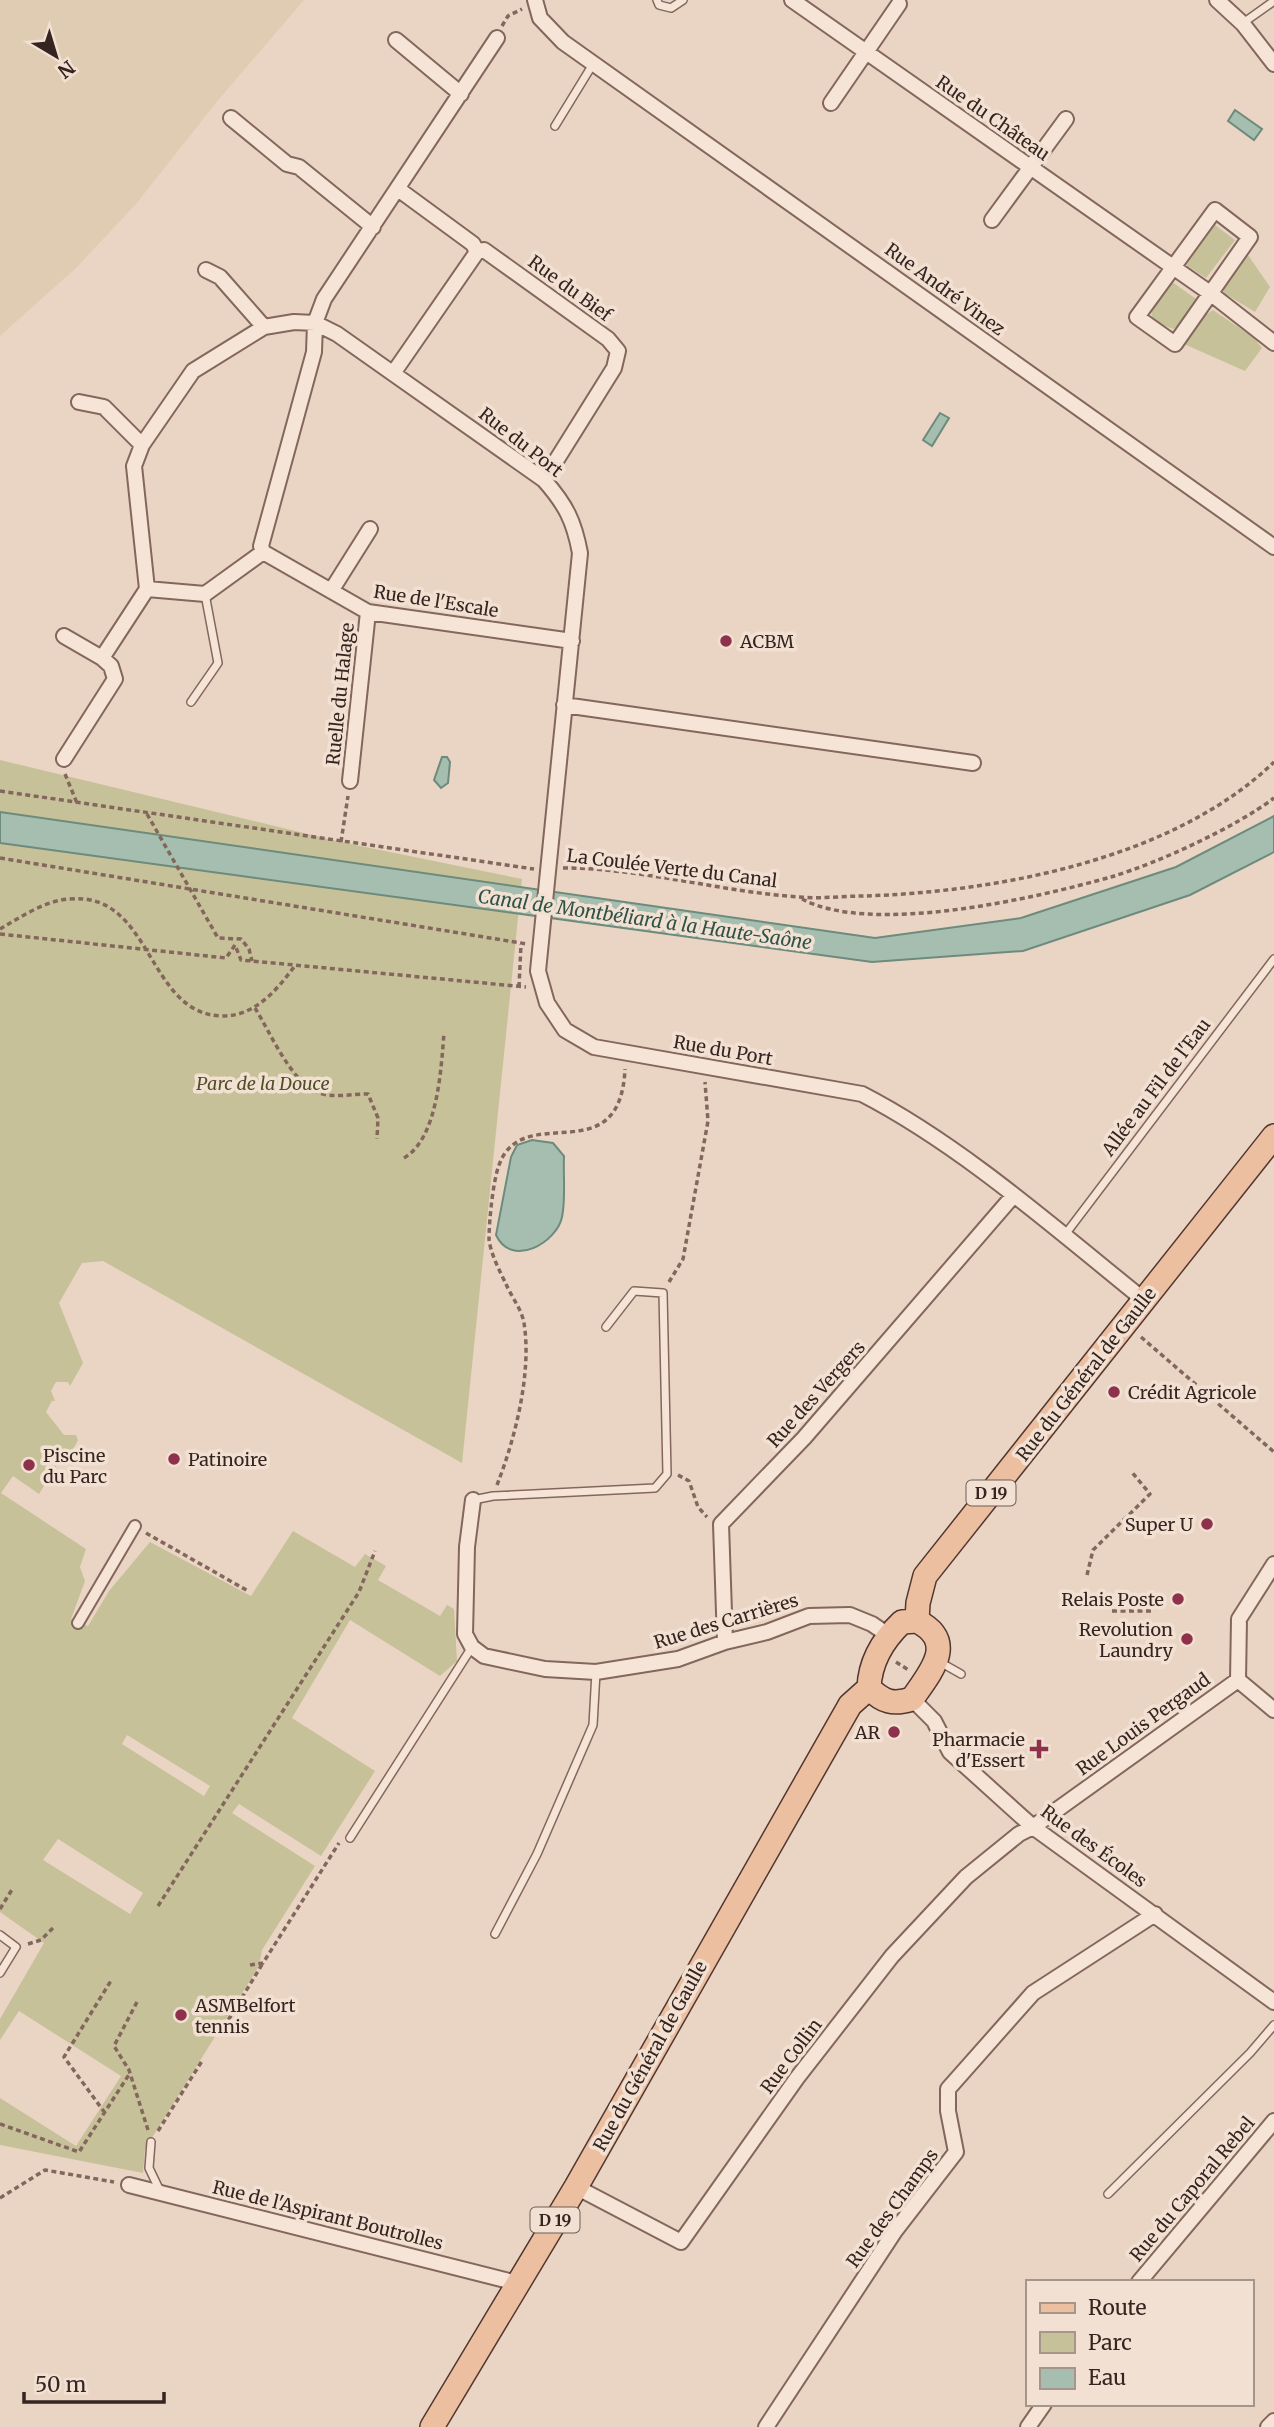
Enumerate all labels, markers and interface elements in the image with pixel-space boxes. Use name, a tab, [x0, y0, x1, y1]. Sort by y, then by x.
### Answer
north arrow	[21, 21, 91, 91]
text: N	[53, 55, 80, 83]
street label: Rue du Château	[932, 70, 1054, 166]
street label: Rue André Vinez	[880, 238, 1010, 340]
street label: Rue du Bief	[524, 250, 617, 327]
street label: Rue du Port	[474, 402, 568, 482]
street label: Rue de l'Escale	[372, 580, 500, 622]
street label: Ruelle du Halage	[321, 621, 359, 767]
place label: ACBM	[739, 630, 794, 653]
marker: ACBM	[718, 633, 734, 649]
street label: La Coulée Verte du Canal	[565, 844, 779, 892]
water label: Canal de Montbéliard à la Haute-Saône	[476, 884, 814, 954]
street label: Allée au Fil de l'Eau	[1096, 1014, 1215, 1161]
street label: Rue du Port	[672, 1030, 774, 1070]
park label: Parc de la Douce	[196, 1072, 330, 1095]
street label: Rue du Général de Gaulle	[1011, 1283, 1161, 1465]
street label: Rue des Vergers	[762, 1336, 870, 1452]
place label: Crédit Agricole	[1128, 1381, 1256, 1404]
marker: Crédit Agricole	[1106, 1384, 1122, 1400]
place label: Piscine du Parc	[43, 1444, 107, 1488]
place label: Patinoire	[188, 1448, 267, 1471]
marker: Patinoire	[166, 1451, 182, 1467]
marker: Piscine du Parc	[21, 1457, 37, 1473]
road number: D 19	[967, 1480, 1016, 1506]
place label: Super U	[1125, 1513, 1194, 1536]
marker: Super U	[1199, 1516, 1215, 1532]
street label: Rue des Carrières	[651, 1588, 801, 1654]
place label: Relais Poste	[1061, 1588, 1164, 1611]
marker: Relais Poste	[1170, 1591, 1186, 1607]
place label: Revolution Laundry	[1079, 1618, 1174, 1662]
marker: Revolution Laundry	[1179, 1631, 1195, 1647]
street label: Rue Louis Pergaud	[1072, 1668, 1215, 1780]
place label: AR	[854, 1721, 880, 1744]
marker: AR	[886, 1724, 902, 1740]
place label: Pharmacie d'Essert	[932, 1728, 1025, 1772]
marker: Pharmacie d'Essert	[1031, 1741, 1047, 1757]
street label: Rue des Écoles	[1036, 1800, 1152, 1892]
street label: Rue du Général de Gaulle	[588, 1957, 712, 2155]
place label: ASMBelfort tennis	[194, 1994, 296, 2038]
marker: ASMBelfort tennis	[173, 2007, 189, 2023]
street label: Rue Collin	[755, 2014, 827, 2098]
street label: Rue du Caporal Rebel	[1125, 2111, 1260, 2266]
street label: Rue des Champs	[841, 2144, 943, 2272]
street label: Rue de l'Aspirant Boutrolles	[210, 2175, 446, 2255]
road number: D 19	[530, 2208, 580, 2232]
legend	[1026, 2280, 1253, 2406]
text: Route	[1088, 2294, 1146, 2321]
text: Parc	[1088, 2329, 1132, 2356]
scale bar	[24, 2360, 164, 2404]
text: Eau	[1088, 2364, 1126, 2391]
text: 50 m	[35, 2371, 86, 2398]

